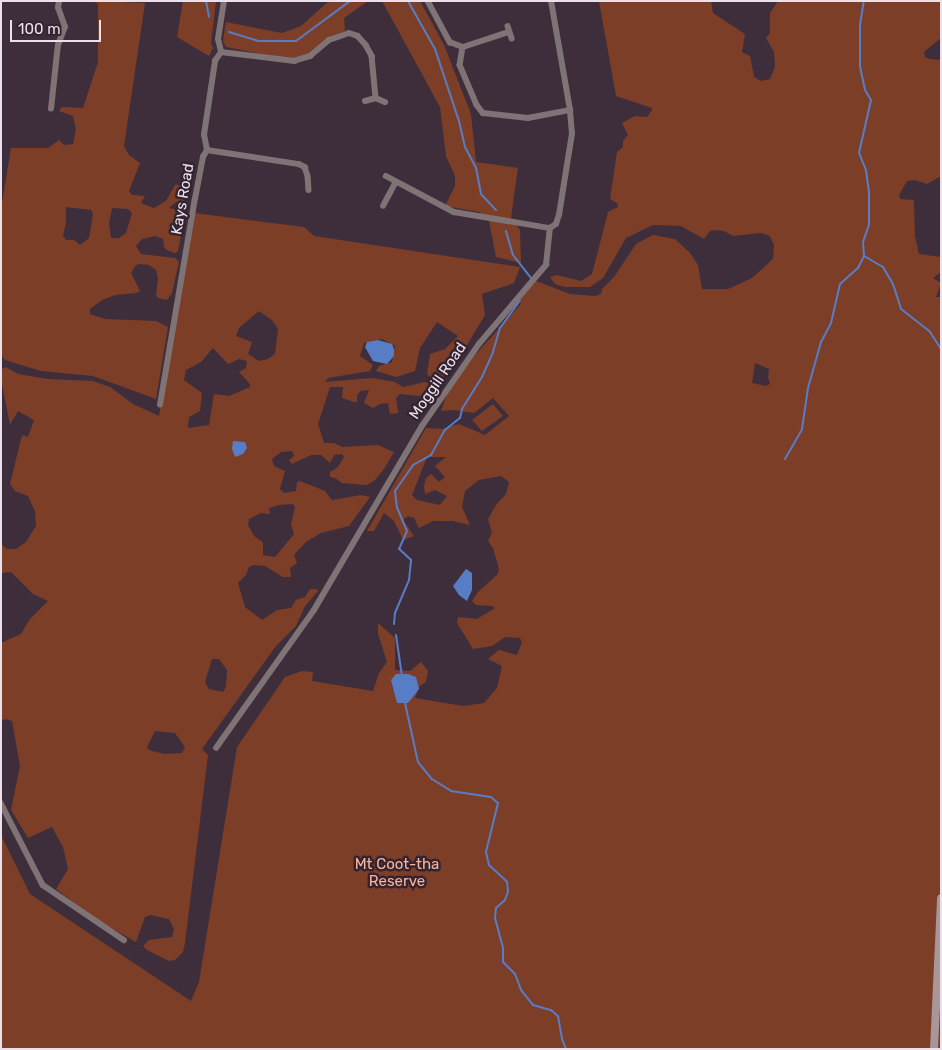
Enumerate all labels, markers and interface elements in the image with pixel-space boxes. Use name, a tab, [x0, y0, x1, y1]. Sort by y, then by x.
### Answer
scale bar	[12, 10, 104, 42]
text: 100 m	[18, 20, 60, 38]
street label: Kays Road	[168, 162, 198, 236]
street label: Moggill Road	[406, 339, 470, 423]
park label: Mt Coot-tha Reserve	[355, 855, 439, 890]

